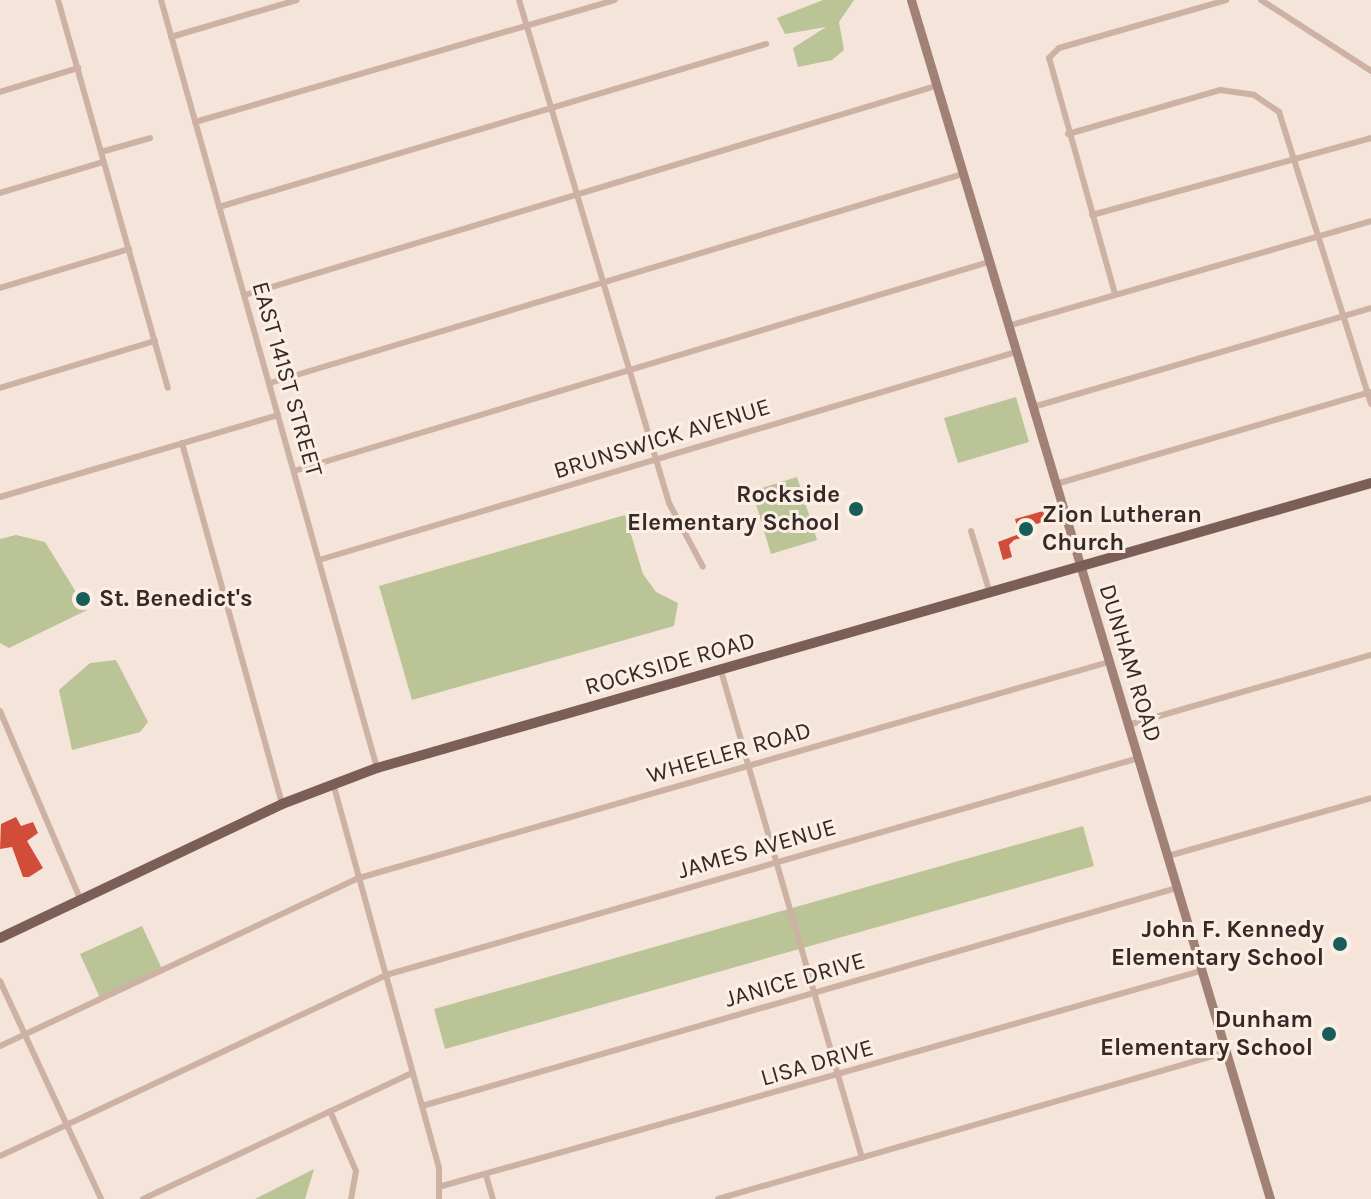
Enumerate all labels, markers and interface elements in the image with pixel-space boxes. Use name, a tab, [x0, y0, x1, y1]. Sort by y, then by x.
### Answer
street label: EAST 141ST STREET	[245, 278, 329, 480]
street label: BRUNSWICK AVENUE	[550, 392, 774, 486]
place label: Rockside Elementary School	[627, 481, 840, 537]
marker: Rockside Elementary School	[847, 500, 865, 518]
place label: Zion Lutheran Church	[1042, 501, 1202, 557]
marker: Zion Lutheran Church	[1017, 520, 1035, 538]
street label: DUNHAM ROAD	[1092, 581, 1168, 745]
place label: St. Benedict's	[99, 585, 253, 613]
marker: St. Benedict's	[74, 590, 92, 608]
street label: ROCKSIDE ROAD	[582, 626, 758, 702]
street label: WHEELER ROAD	[644, 716, 814, 790]
street label: JAMES AVENUE	[675, 813, 839, 885]
place label: John F. Kennedy Elementary School	[1111, 916, 1324, 972]
marker: John F. Kennedy Elementary School	[1331, 935, 1349, 953]
street label: JANICE DRIVE	[721, 946, 869, 1014]
place label: Dunham Elementary School	[1100, 1006, 1313, 1062]
marker: Dunham Elementary School	[1320, 1025, 1338, 1043]
street label: LISA DRIVE	[757, 1033, 877, 1093]

